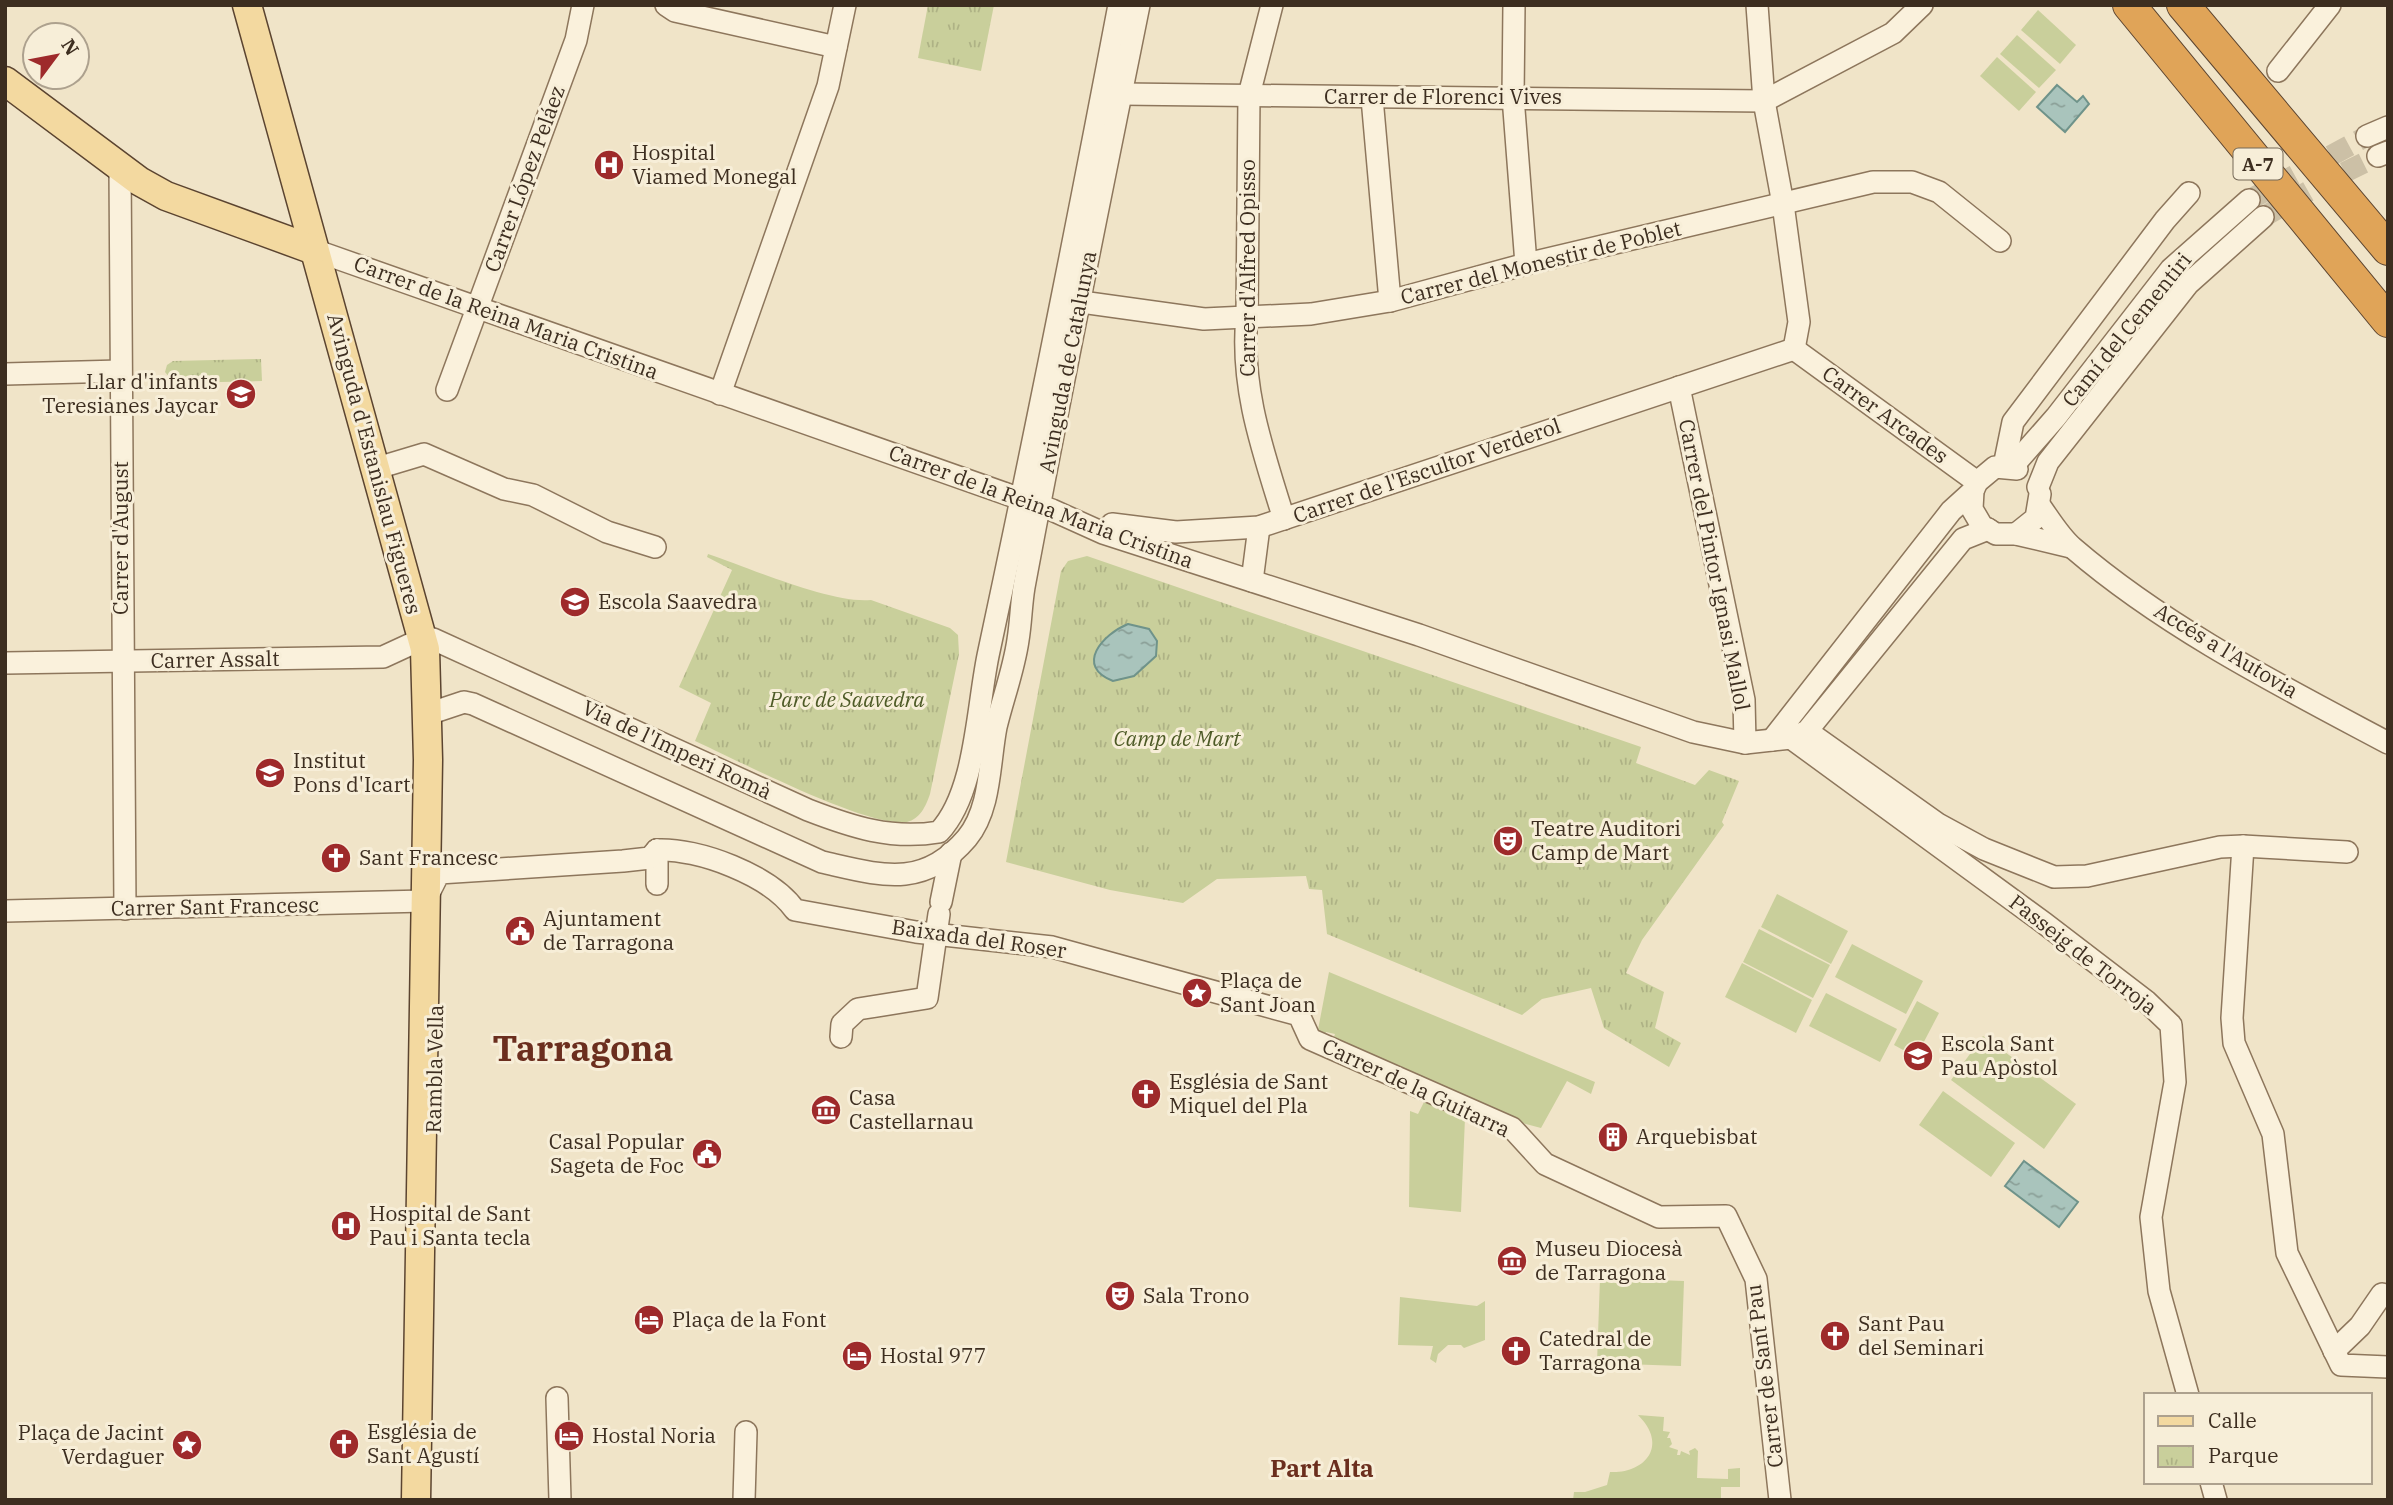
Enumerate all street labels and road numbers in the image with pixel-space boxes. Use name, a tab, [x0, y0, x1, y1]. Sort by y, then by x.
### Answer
street label: Carrer López Peláez	[477, 82, 571, 276]
street label: Carrer de Florenci Vives	[1324, 82, 1562, 110]
road number: A-7	[2234, 148, 2282, 180]
street label: Carrer d'Alfred Opisso	[1233, 159, 1261, 377]
street label: Carrer del Monestir de Poblet	[1398, 214, 1684, 310]
street label: Camí del Cementiri	[2055, 246, 2197, 412]
street label: Avinguda de Catalunya	[1032, 248, 1102, 475]
street label: Carrer de la Reina Maria Cristina	[350, 249, 663, 385]
street label: Avinguda d'Estanislau Figueres	[321, 310, 429, 617]
street label: Carrer Arcades	[1817, 359, 1954, 469]
street label: Carrer de l'Escultor Verderol	[1289, 411, 1564, 529]
street label: Carrer del Pintor Ignasi Mallol	[1673, 417, 1757, 713]
street label: Carrer de la Reina Maria Cristina	[885, 438, 1198, 574]
street label: Carrer d'August	[106, 461, 134, 615]
street label: Accés a l'Autovia	[2149, 596, 2304, 704]
street label: Carrer Assalt	[150, 644, 280, 674]
street label: Via de l'Imperi Romà	[578, 693, 777, 805]
street label: Passeig de Torroja	[2004, 888, 2163, 1021]
street label: Carrer Sant Francesc	[111, 890, 319, 922]
street label: Baixada del Roser	[890, 912, 1069, 964]
street label: Rambla Vella	[419, 1004, 449, 1134]
street label: Carrer de la Guitarra	[1318, 1031, 1515, 1143]
street label: Carrer de Sant Pau	[1739, 1283, 1789, 1469]

